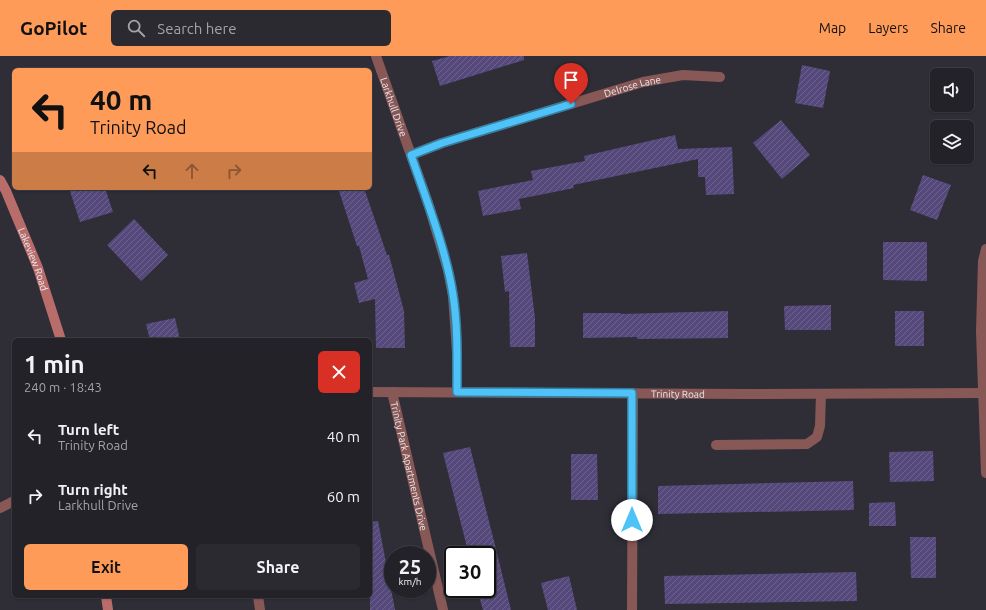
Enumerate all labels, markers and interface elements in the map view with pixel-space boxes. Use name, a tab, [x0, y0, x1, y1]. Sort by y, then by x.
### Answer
search box	[111, 10, 391, 46]
text: GoPilot	[20, 17, 87, 39]
icon: search	[125, 17, 147, 39]
text: Search here	[157, 20, 237, 37]
text: Map	[819, 20, 846, 36]
text: Layers	[868, 20, 908, 36]
text: Share	[930, 20, 966, 36]
pin	[554, 63, 588, 104]
map controls	[930, 68, 974, 164]
button: sound	[930, 68, 974, 112]
icon: arrive	[560, 69, 582, 91]
street label: Delrose Lane	[603, 74, 662, 100]
street label: Larkhull Drive	[378, 76, 409, 138]
icon: left	[24, 84, 76, 136]
text: 40 m	[90, 84, 152, 115]
text: Trinity Road	[90, 117, 187, 137]
button: layers	[930, 120, 974, 164]
icon: left	[139, 160, 161, 182]
icon: ahead	[181, 160, 203, 182]
icon: right	[223, 160, 245, 182]
street label: Lakeview Road	[16, 226, 50, 292]
text: 1 min	[24, 351, 85, 378]
button: close	[318, 351, 360, 393]
text: 240 m · 18:43	[24, 380, 102, 394]
street label: Trinity Road	[651, 388, 705, 400]
street label: Trinity Park Apartments Drive	[388, 400, 429, 532]
text: Turn left	[58, 421, 119, 438]
icon: left	[24, 425, 46, 447]
text: 40 m	[327, 428, 360, 445]
text: Trinity Road	[58, 438, 128, 452]
text: Turn right	[58, 481, 128, 498]
icon: right	[24, 485, 46, 507]
text: 60 m	[327, 488, 360, 505]
text: Larkhull Drive	[58, 498, 138, 512]
position arrow	[611, 499, 653, 541]
button: Exit	[24, 544, 188, 590]
button: Share	[196, 544, 360, 590]
speed limit sign: 30	[444, 546, 496, 598]
text: 25	[399, 555, 421, 578]
text: km/h	[398, 576, 422, 587]

